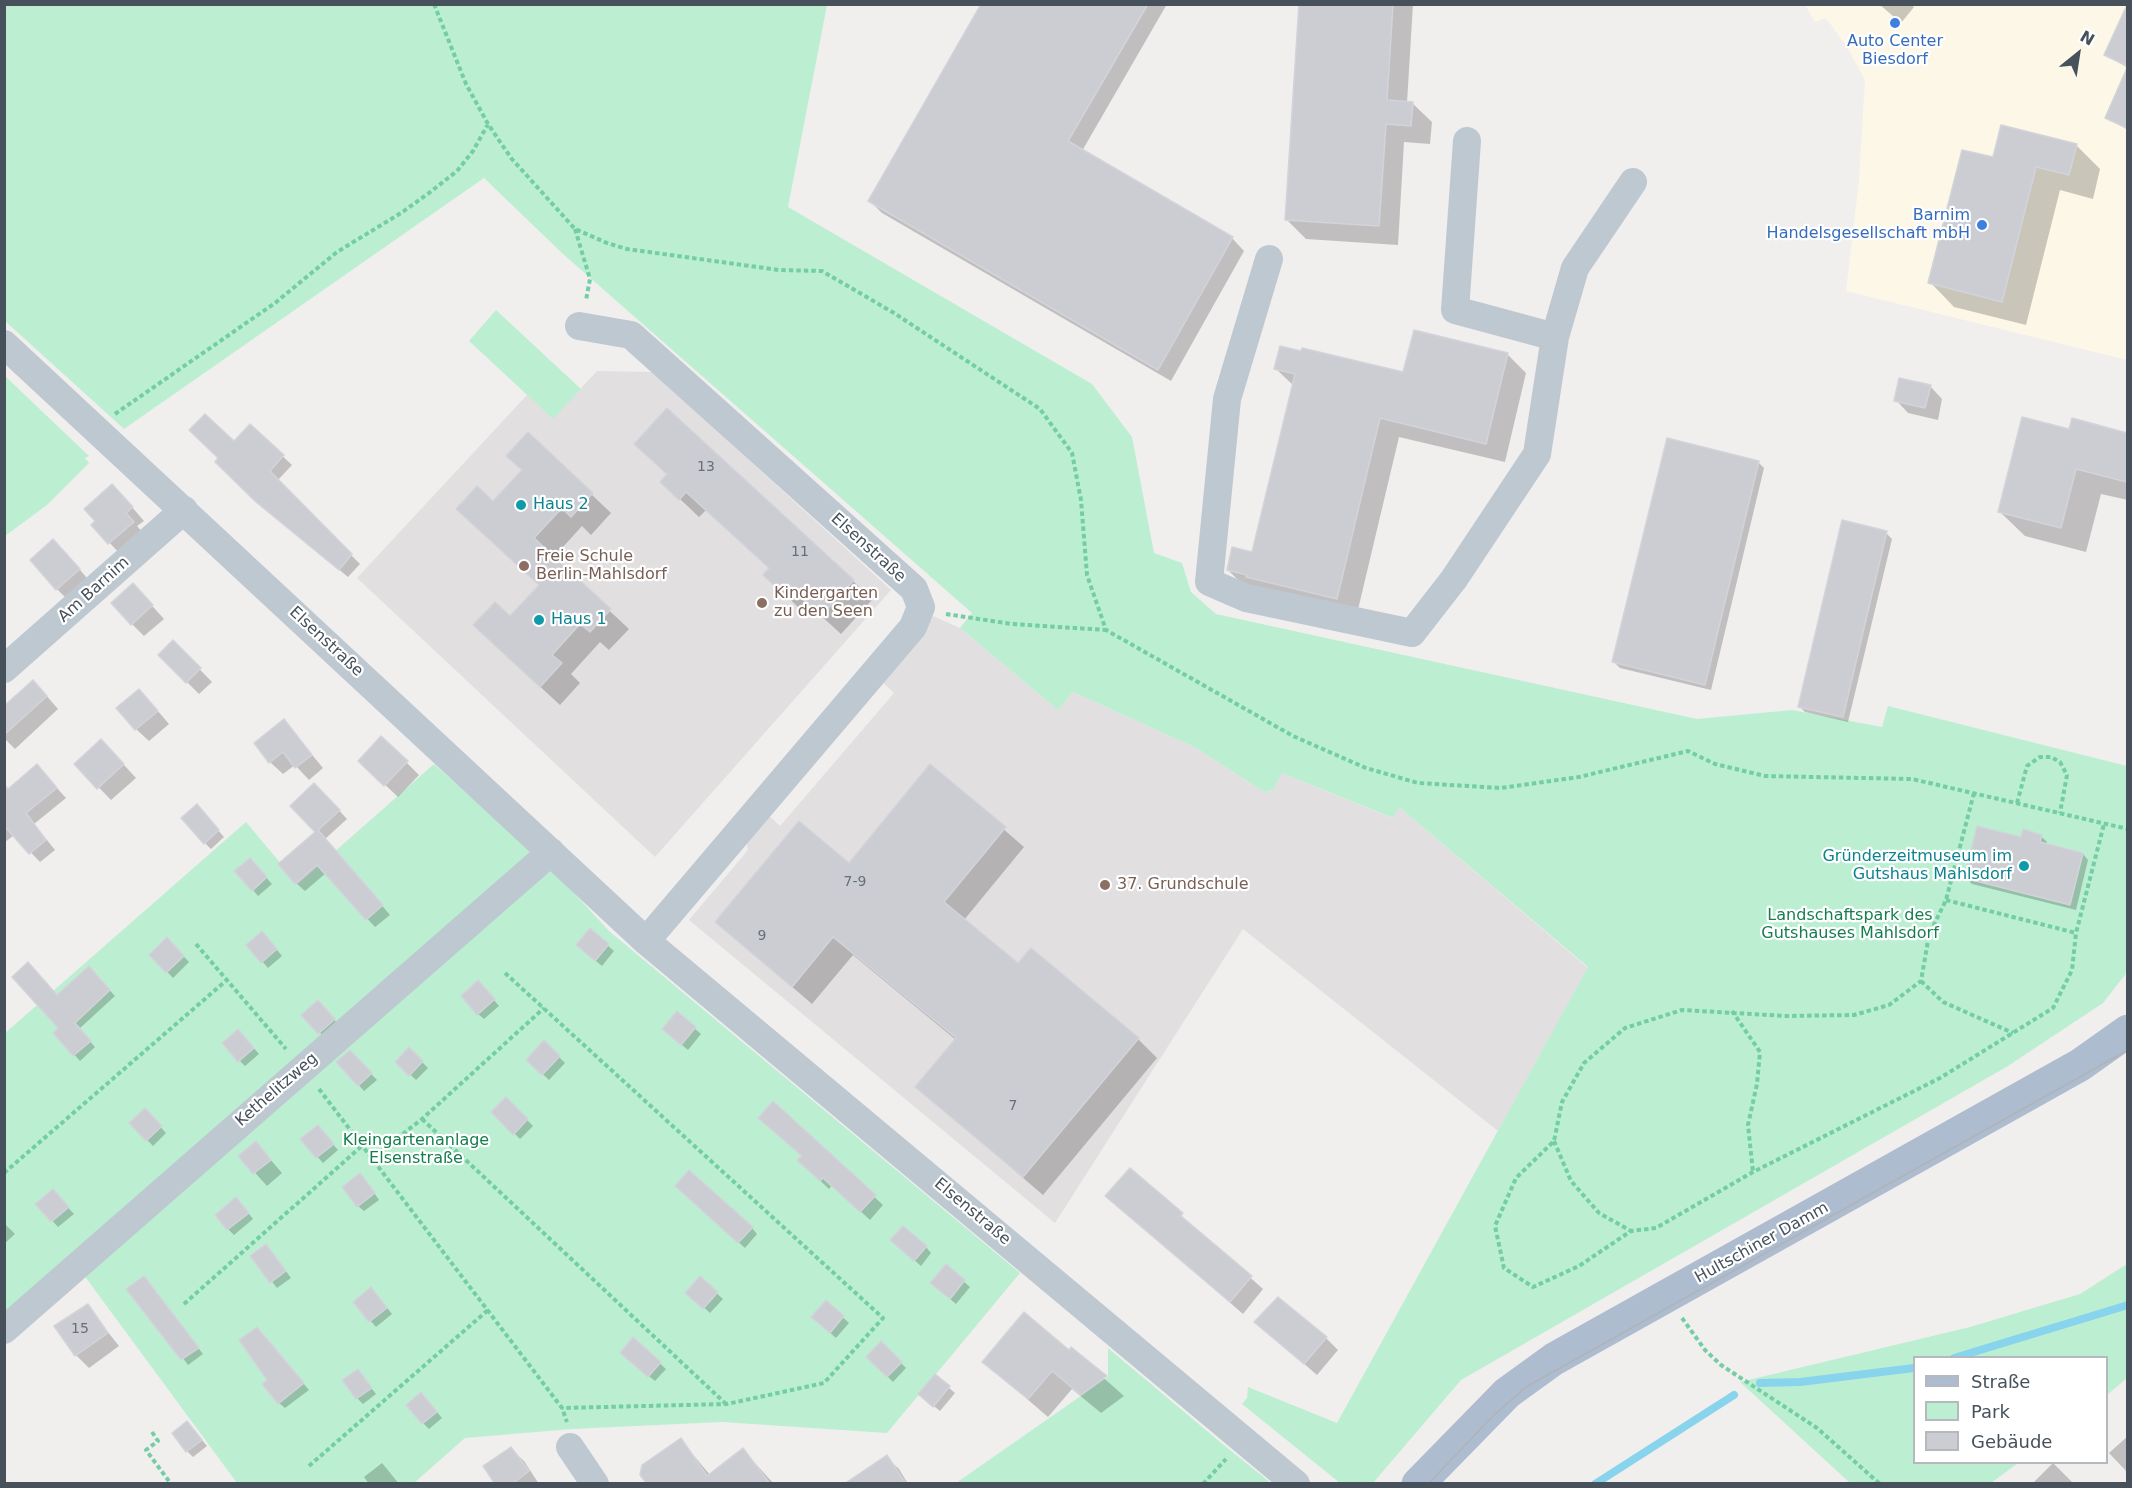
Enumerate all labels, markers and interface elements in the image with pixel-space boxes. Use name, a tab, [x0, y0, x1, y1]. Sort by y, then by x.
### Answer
marker: Auto Center Biesdorf	[1888, 16, 1902, 30]
north arrow	[2048, 24, 2108, 84]
text: N	[2077, 26, 2098, 50]
place label: Auto Center Biesdorf	[1847, 32, 1943, 70]
place label: Barnim Handelsgesellschaft mbH	[1767, 206, 1970, 244]
marker: Barnim Handelsgesellschaft mbH	[1975, 218, 1989, 232]
house number: 13	[697, 459, 715, 475]
place label: Haus 2	[533, 495, 589, 515]
marker: Haus 2	[514, 498, 528, 512]
street label: Elsenstraße	[827, 509, 909, 587]
house number: 11	[791, 544, 809, 560]
place label: Freie Schule Berlin-Mahlsdorf	[536, 547, 667, 585]
street label: Am Barnim	[55, 553, 133, 627]
marker: Freie Schule Berlin-Mahlsdorf	[517, 559, 531, 573]
place label: Kindergarten zu den Seen	[774, 584, 878, 622]
marker: Kindergarten zu den Seen	[755, 596, 769, 610]
street label: Elsenstraße	[285, 603, 367, 681]
place label: Haus 1	[551, 610, 607, 630]
marker: Haus 1	[532, 613, 546, 627]
place label: Gründerzeitmuseum im Gutshaus Mahlsdorf	[1822, 847, 2012, 885]
marker: Gründerzeitmuseum im Gutshaus Mahlsdorf	[2017, 859, 2031, 873]
house number: 7-9	[844, 874, 866, 890]
place label: 37. Grundschule	[1117, 875, 1249, 895]
marker: 37. Grundschule	[1098, 878, 1112, 892]
park label: Landschaftspark des Gutshauses Mahlsdorf	[1761, 906, 1939, 944]
house number: 9	[758, 928, 766, 944]
street label: Kethelitzweg	[232, 1049, 322, 1131]
house number: 7	[1009, 1098, 1017, 1114]
park label: Kleingartenanlage Elsenstraße	[343, 1131, 489, 1169]
street label: Elsenstraße	[930, 1175, 1014, 1249]
street label: Hultschiner Damm	[1692, 1198, 1832, 1288]
house number: 15	[71, 1321, 89, 1337]
legend	[1913, 1356, 2108, 1464]
text: Straße	[1971, 1371, 2030, 1392]
text: Park	[1971, 1401, 2010, 1422]
text: Gebäude	[1971, 1431, 2052, 1452]

